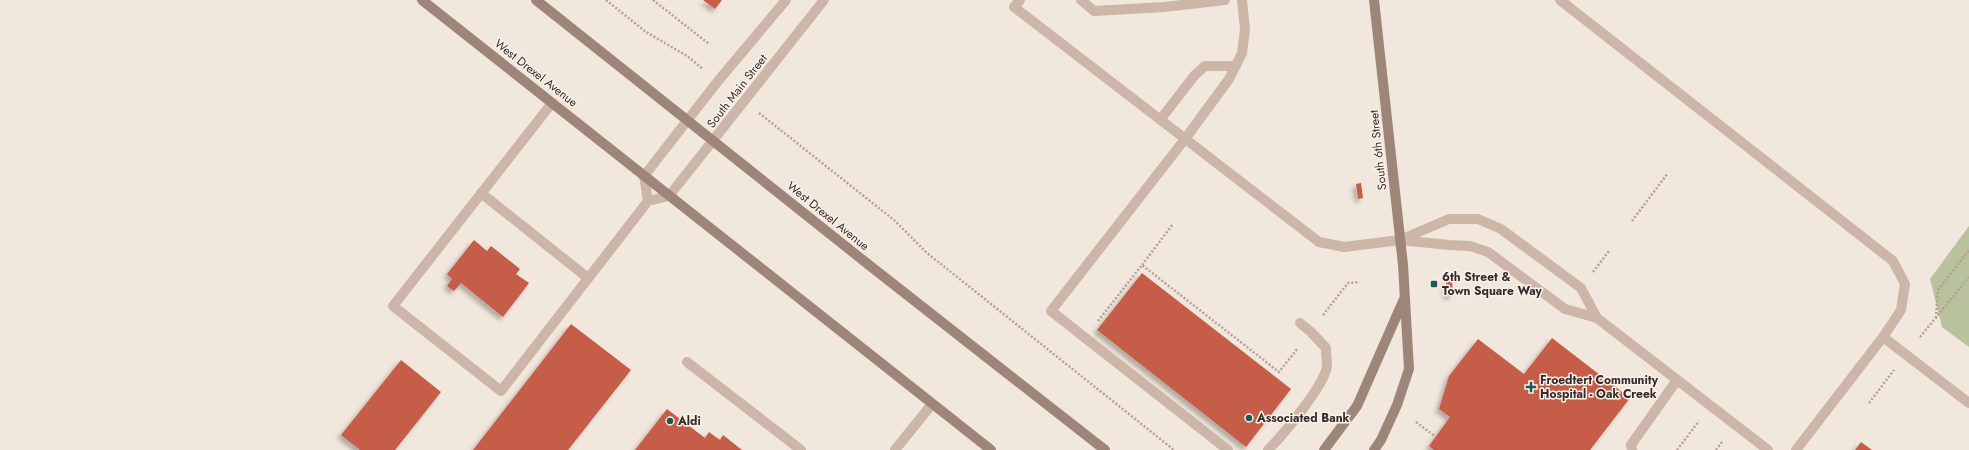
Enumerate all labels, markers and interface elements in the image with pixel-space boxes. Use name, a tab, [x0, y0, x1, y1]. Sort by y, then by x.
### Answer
street label: West Drexel Avenue	[491, 35, 581, 111]
street label: South Main Street	[702, 50, 772, 132]
street label: South 6th Street	[1365, 109, 1391, 191]
street label: West Drexel Avenue	[783, 177, 873, 255]
place label: 6th Street & Town Square Way	[1442, 268, 1543, 300]
marker: 6th Street & Town Square Way	[1429, 279, 1439, 289]
place label: Froedtert Community Hospital - Oak Creek	[1540, 371, 1659, 403]
marker: Froedtert Community Hospital - Oak Creek	[1525, 381, 1537, 393]
place label: Associated Bank	[1256, 409, 1350, 427]
place label: Aldi	[677, 412, 701, 430]
marker: Associated Bank	[1244, 413, 1254, 423]
marker: Aldi	[665, 416, 675, 426]

